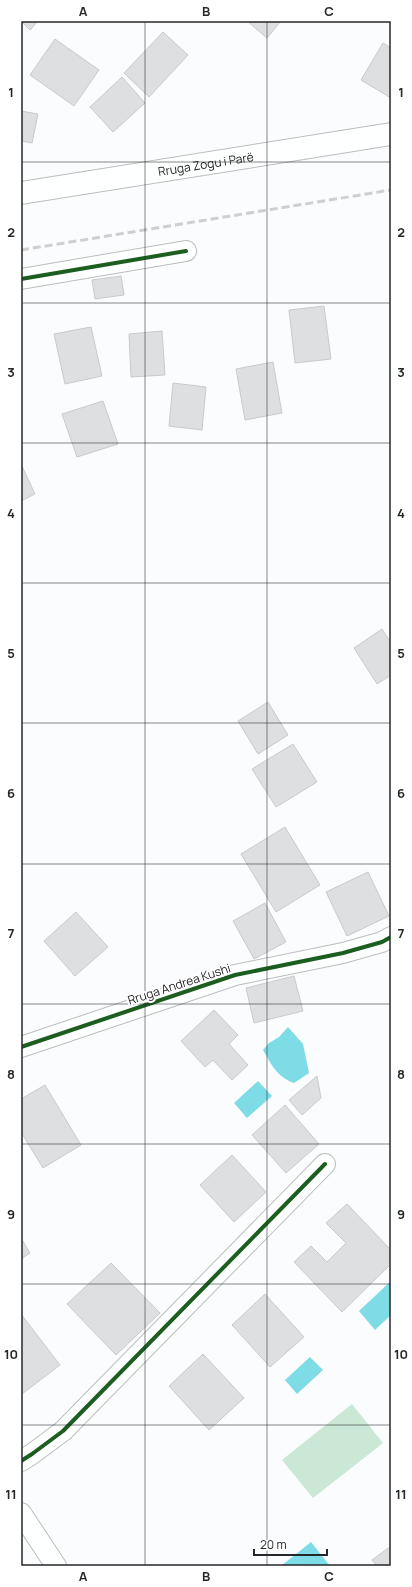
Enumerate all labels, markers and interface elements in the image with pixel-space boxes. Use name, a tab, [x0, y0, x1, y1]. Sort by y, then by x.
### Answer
text: A	[79, 2, 88, 20]
text: B	[202, 2, 210, 20]
text: C	[324, 2, 334, 20]
text: 1	[8, 83, 14, 101]
text: 1	[398, 83, 404, 101]
street label: Rruga Zogu i Parë	[157, 148, 255, 180]
text: 2	[7, 223, 15, 241]
text: 2	[397, 223, 405, 241]
text: 3	[7, 363, 15, 381]
text: 3	[397, 363, 405, 381]
text: 4	[7, 504, 15, 522]
text: 4	[397, 504, 405, 522]
text: 5	[7, 644, 15, 662]
text: 5	[397, 644, 405, 662]
text: 6	[7, 784, 15, 802]
text: 6	[397, 784, 405, 802]
text: 7	[8, 924, 15, 942]
text: 7	[398, 924, 405, 942]
street label: Rruga Andrea Kushi	[125, 959, 233, 1009]
text: 8	[7, 1065, 15, 1083]
text: 8	[397, 1065, 405, 1083]
text: 9	[7, 1205, 15, 1223]
text: 9	[397, 1205, 405, 1223]
text: 10	[4, 1345, 18, 1363]
text: 10	[394, 1345, 408, 1363]
text: 11	[5, 1485, 17, 1503]
text: 11	[395, 1485, 407, 1503]
scale bar	[254, 1531, 327, 1557]
text: 20 m	[260, 1536, 287, 1553]
text: A	[79, 1567, 88, 1585]
text: B	[202, 1567, 210, 1585]
text: C	[324, 1567, 334, 1585]

